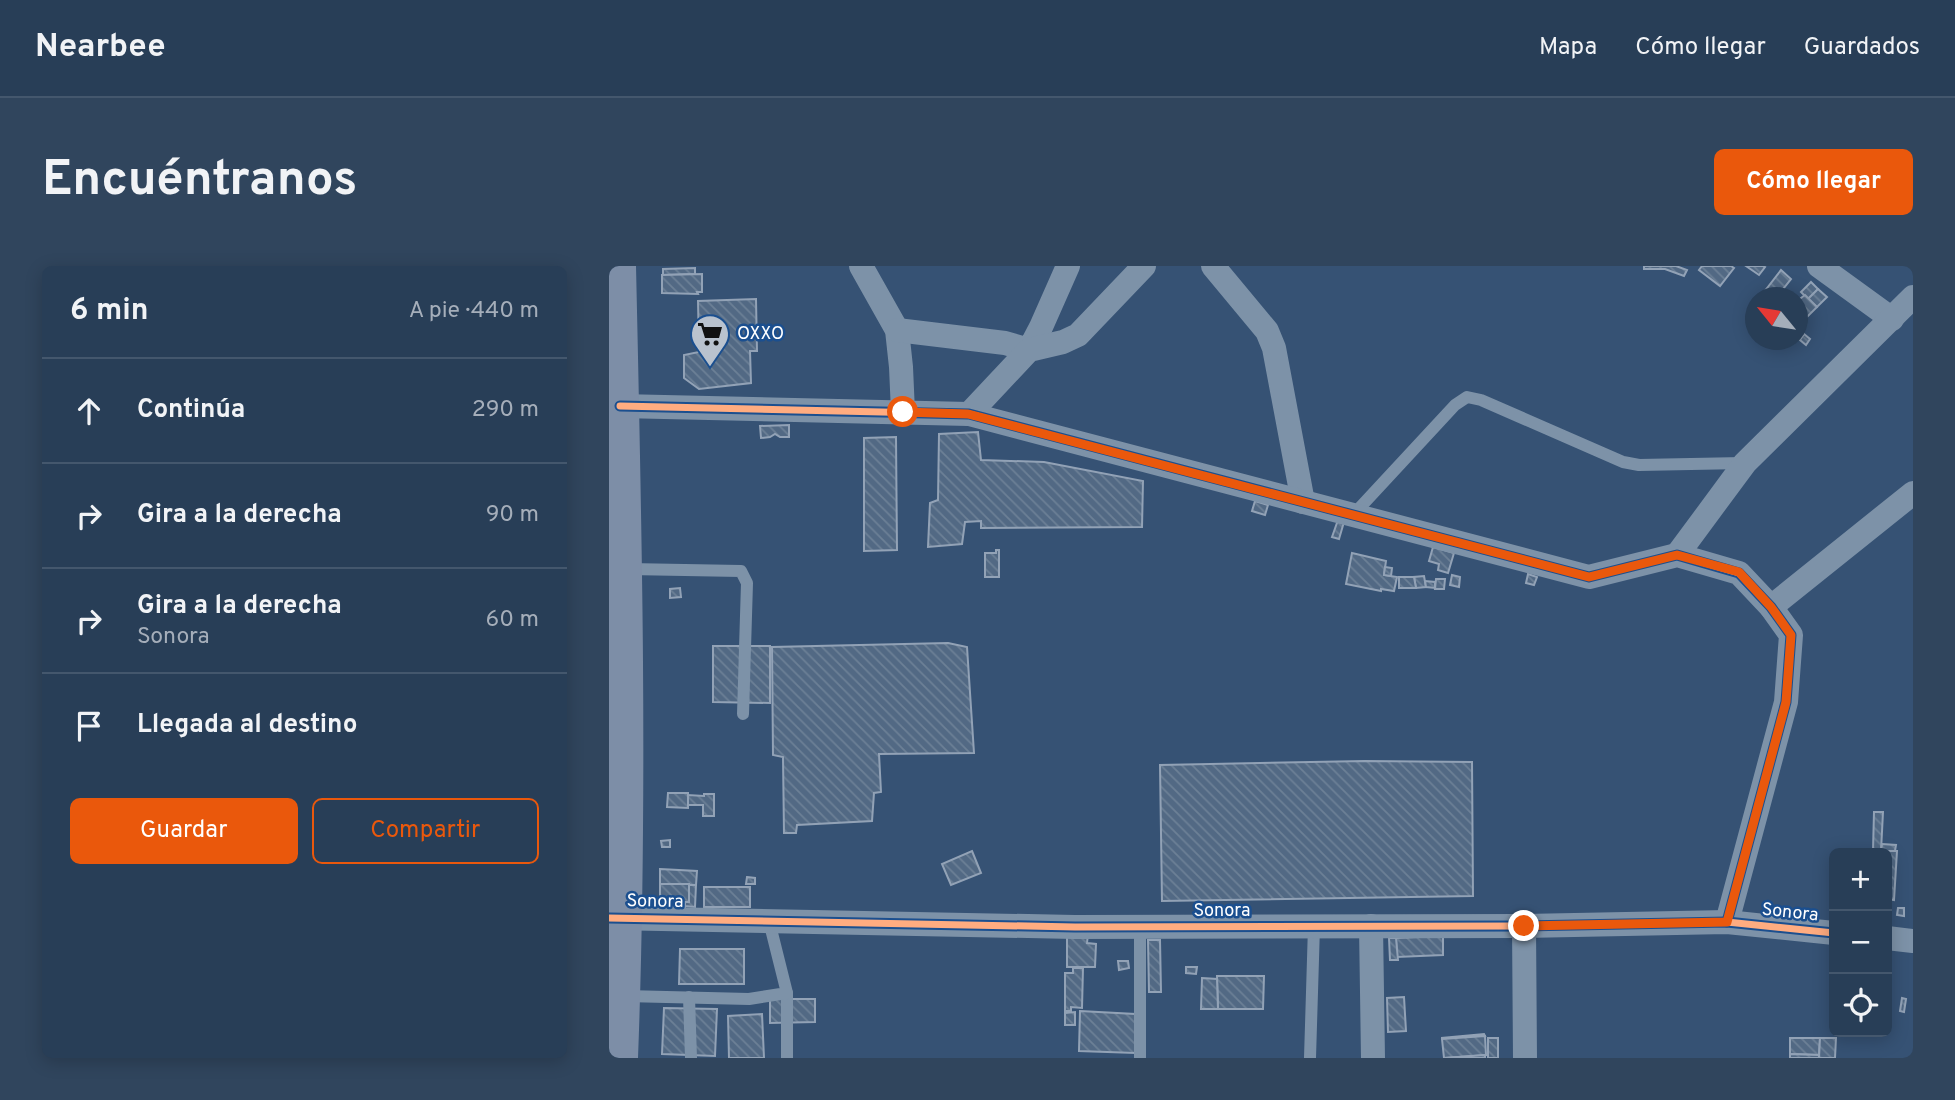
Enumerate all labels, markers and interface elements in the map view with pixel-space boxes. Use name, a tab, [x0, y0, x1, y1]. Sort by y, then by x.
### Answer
text: Nearbee	[35, 27, 166, 69]
text: Mapa	[1539, 33, 1597, 63]
text: Cómo llegar	[1635, 33, 1766, 63]
text: Guardados	[1804, 33, 1920, 63]
button: Cómo llegar	[1714, 149, 1913, 215]
text: Encuéntranos	[42, 151, 357, 213]
north arrow	[1745, 287, 1808, 350]
text: 6 min	[70, 293, 148, 330]
text: A pie · 440 m	[409, 297, 539, 326]
supermarket icon: OXXO	[689, 313, 731, 368]
place label: OXXO	[737, 323, 784, 346]
icon: ahead	[70, 392, 108, 430]
text: Continúa	[137, 394, 245, 427]
text: 290 m	[472, 396, 539, 425]
route start	[887, 396, 918, 427]
icon: right	[70, 497, 108, 535]
text: Gira a la derecha	[137, 499, 342, 532]
text: 90 m	[486, 501, 539, 530]
text: Gira a la derecha	[137, 590, 342, 623]
icon: right	[70, 602, 108, 640]
text: 60 m	[486, 606, 539, 635]
text: Sonora	[137, 623, 210, 652]
icon: arrive	[70, 707, 108, 745]
text: Llegada al destino	[137, 709, 357, 742]
button: Guardar	[70, 798, 298, 864]
button: Compartir	[312, 798, 539, 864]
map controls	[1829, 848, 1892, 1037]
button: +	[1829, 848, 1892, 911]
street label: Sonora	[626, 890, 684, 914]
street label: Sonora	[1761, 899, 1819, 927]
street label: Sonora	[1194, 900, 1250, 923]
route end	[1508, 910, 1539, 941]
button: −	[1829, 911, 1892, 974]
button: locate	[1829, 974, 1892, 1037]

